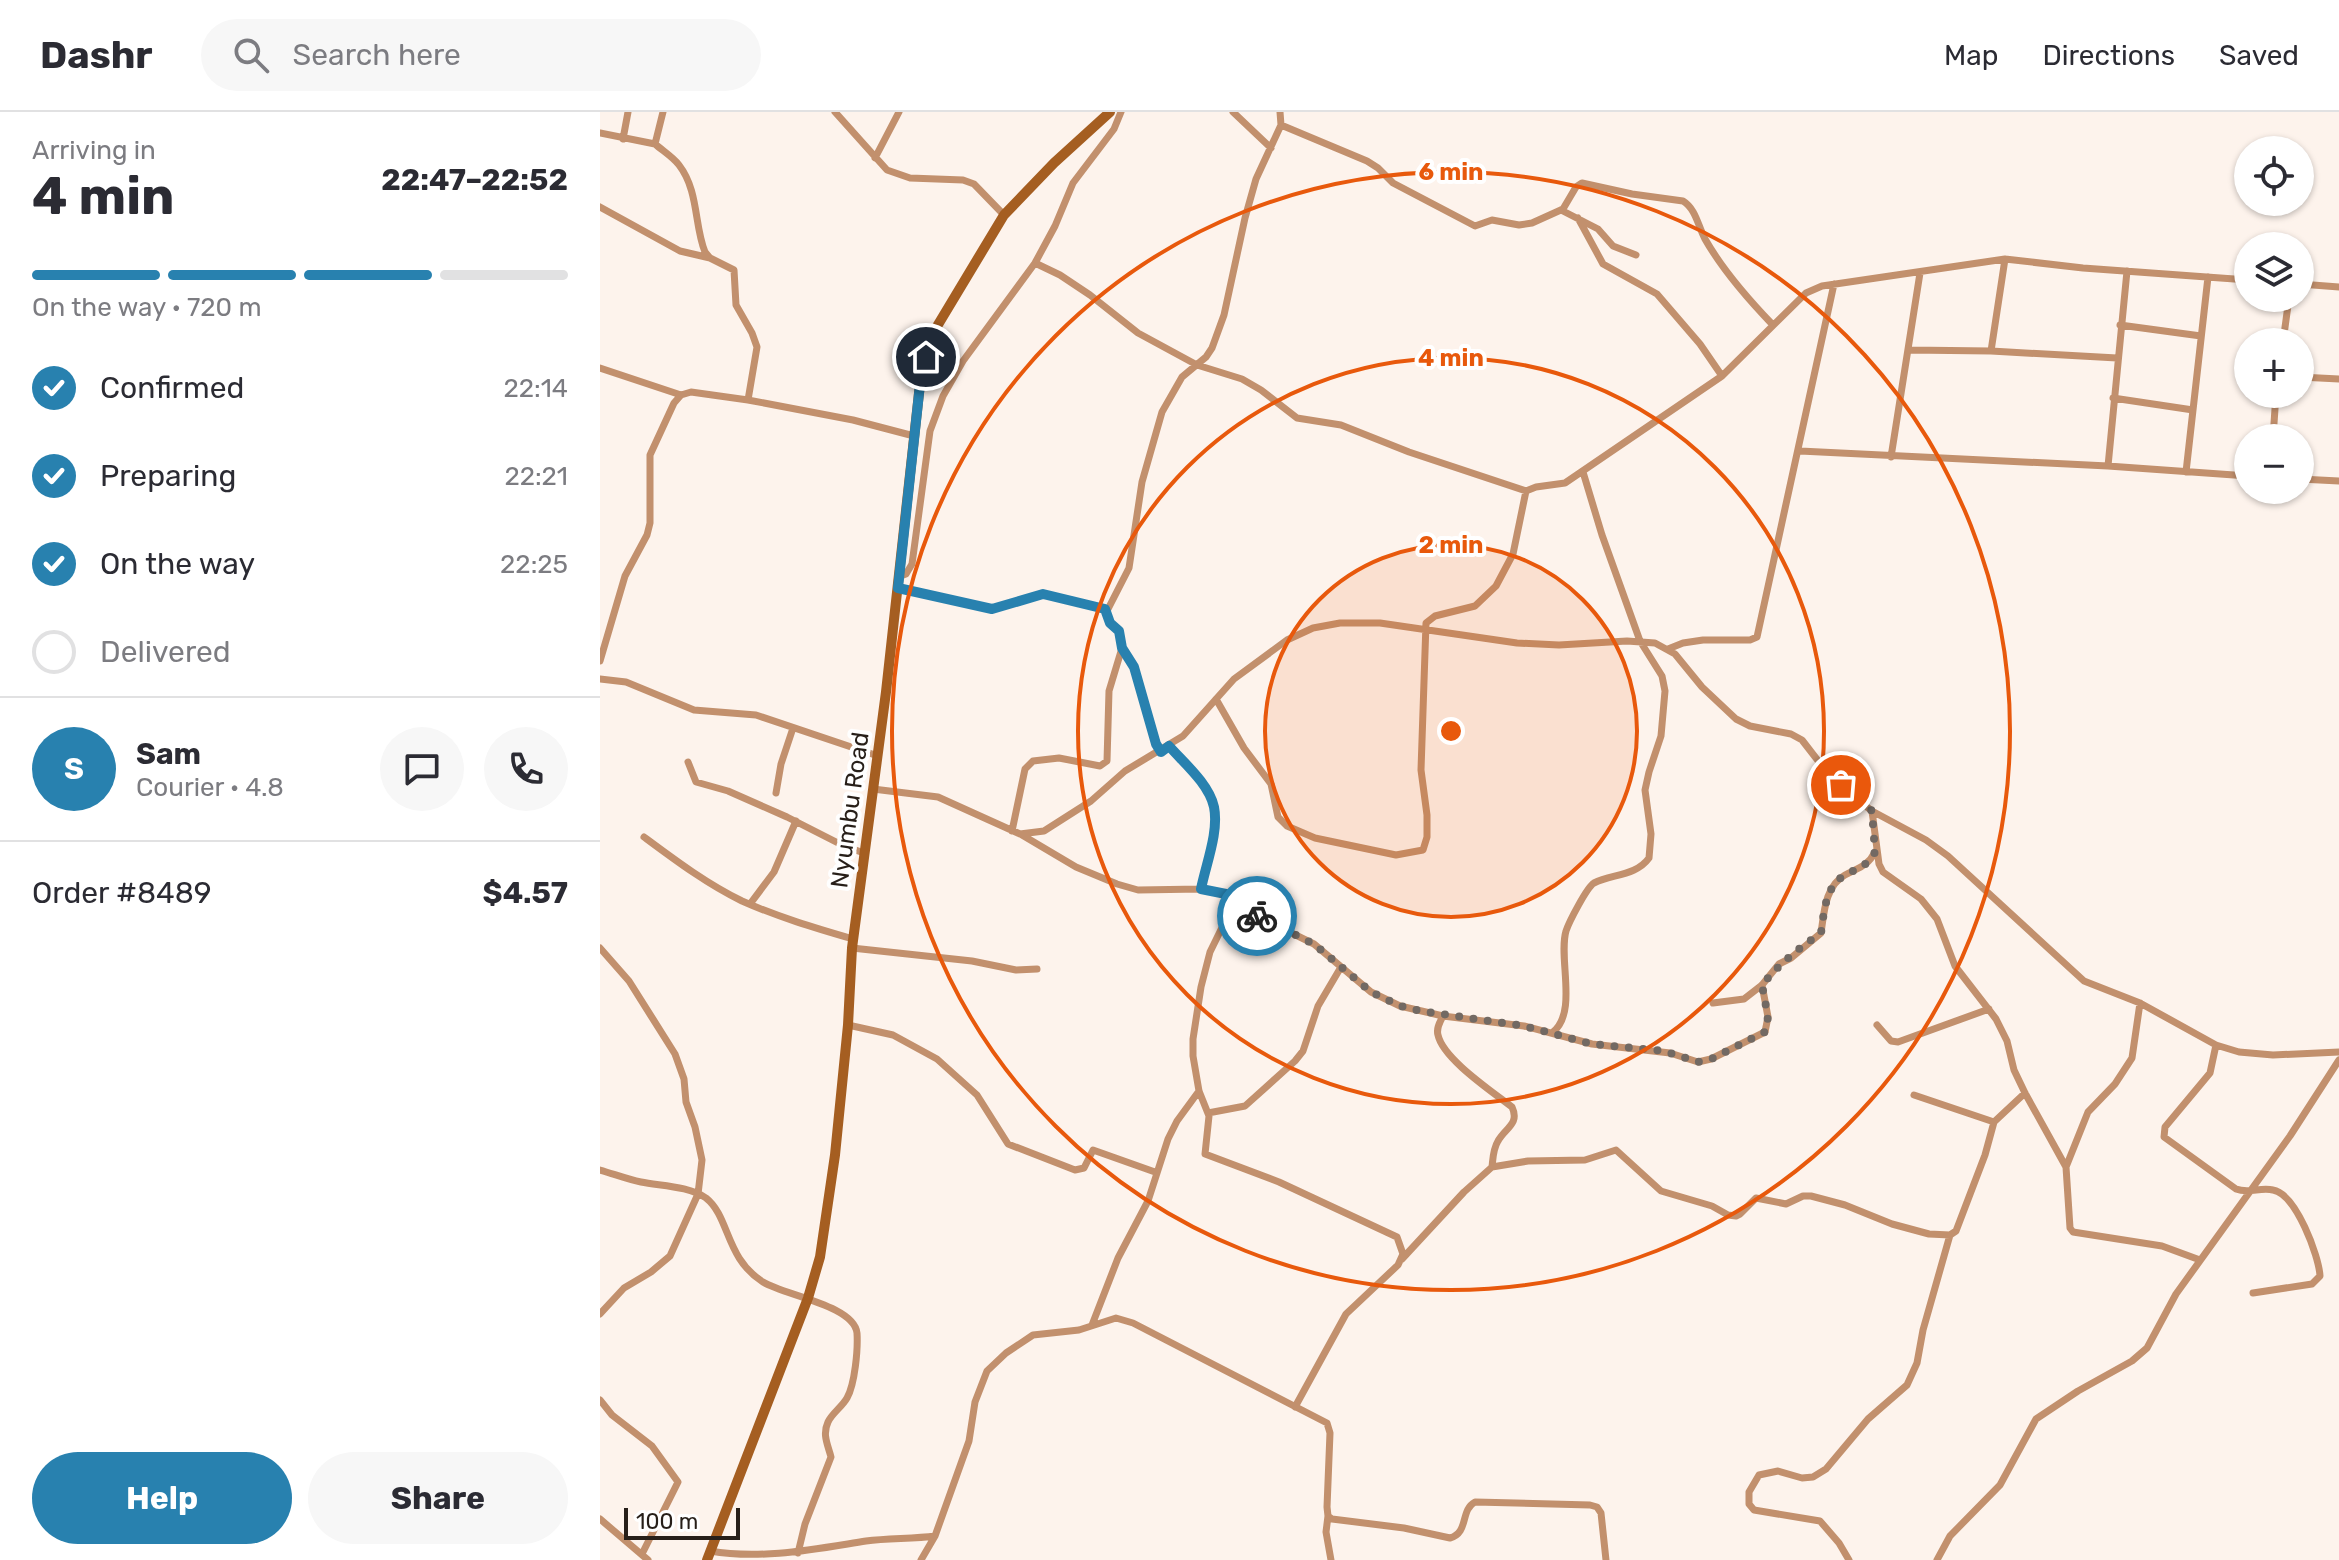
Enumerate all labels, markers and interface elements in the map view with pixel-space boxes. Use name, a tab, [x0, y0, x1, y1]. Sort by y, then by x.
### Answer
search box	[201, 19, 761, 91]
text: Dashr	[40, 32, 153, 78]
icon: search	[229, 33, 273, 77]
text: Search here	[293, 37, 461, 73]
text: Map	[1944, 39, 1998, 72]
text: Directions	[2042, 39, 2175, 72]
text: Saved	[2219, 39, 2299, 72]
text: Arriving in	[32, 135, 156, 166]
map controls	[2234, 136, 2314, 504]
button: locate	[2234, 136, 2314, 216]
text: 6 min	[1418, 158, 1484, 186]
text: 22:47–22:52	[381, 162, 568, 198]
text: 4 min	[32, 165, 175, 227]
button: layers	[2234, 232, 2314, 312]
text: On the way · 720 m	[32, 292, 262, 323]
pin	[892, 323, 960, 391]
button: +	[2234, 328, 2314, 408]
icon: home	[904, 335, 948, 379]
text: 4 min	[1418, 344, 1484, 372]
icon: check	[32, 366, 76, 410]
text: Confirmed	[100, 370, 244, 406]
text: 22:14	[504, 373, 568, 404]
button: −	[2234, 424, 2314, 504]
icon: check	[32, 454, 76, 498]
text: Preparing	[100, 458, 236, 494]
text: 22:21	[504, 461, 568, 492]
text: 2 min	[1419, 531, 1484, 559]
icon: check	[32, 542, 76, 586]
text: On the way	[100, 546, 255, 582]
text: 22:25	[500, 549, 568, 580]
text: Delivered	[100, 634, 231, 670]
centre of rings	[1437, 717, 1465, 745]
button: chat	[380, 727, 464, 811]
button: phone	[484, 727, 568, 811]
street label: Nyumbu Road	[825, 730, 875, 890]
text: Sam	[136, 736, 201, 772]
text: S	[64, 751, 84, 787]
pin	[1807, 751, 1875, 819]
icon: bag	[1819, 763, 1863, 807]
text: Courier · 4.8	[136, 772, 284, 803]
text: Order #8489	[32, 875, 212, 911]
text: $4.57	[483, 875, 568, 911]
courier	[1217, 876, 1297, 956]
icon: bike	[1235, 894, 1279, 938]
button: Help	[32, 1452, 292, 1544]
button: Share	[308, 1452, 568, 1544]
scale bar	[624, 1504, 740, 1540]
text: 100 m	[636, 1508, 698, 1535]

